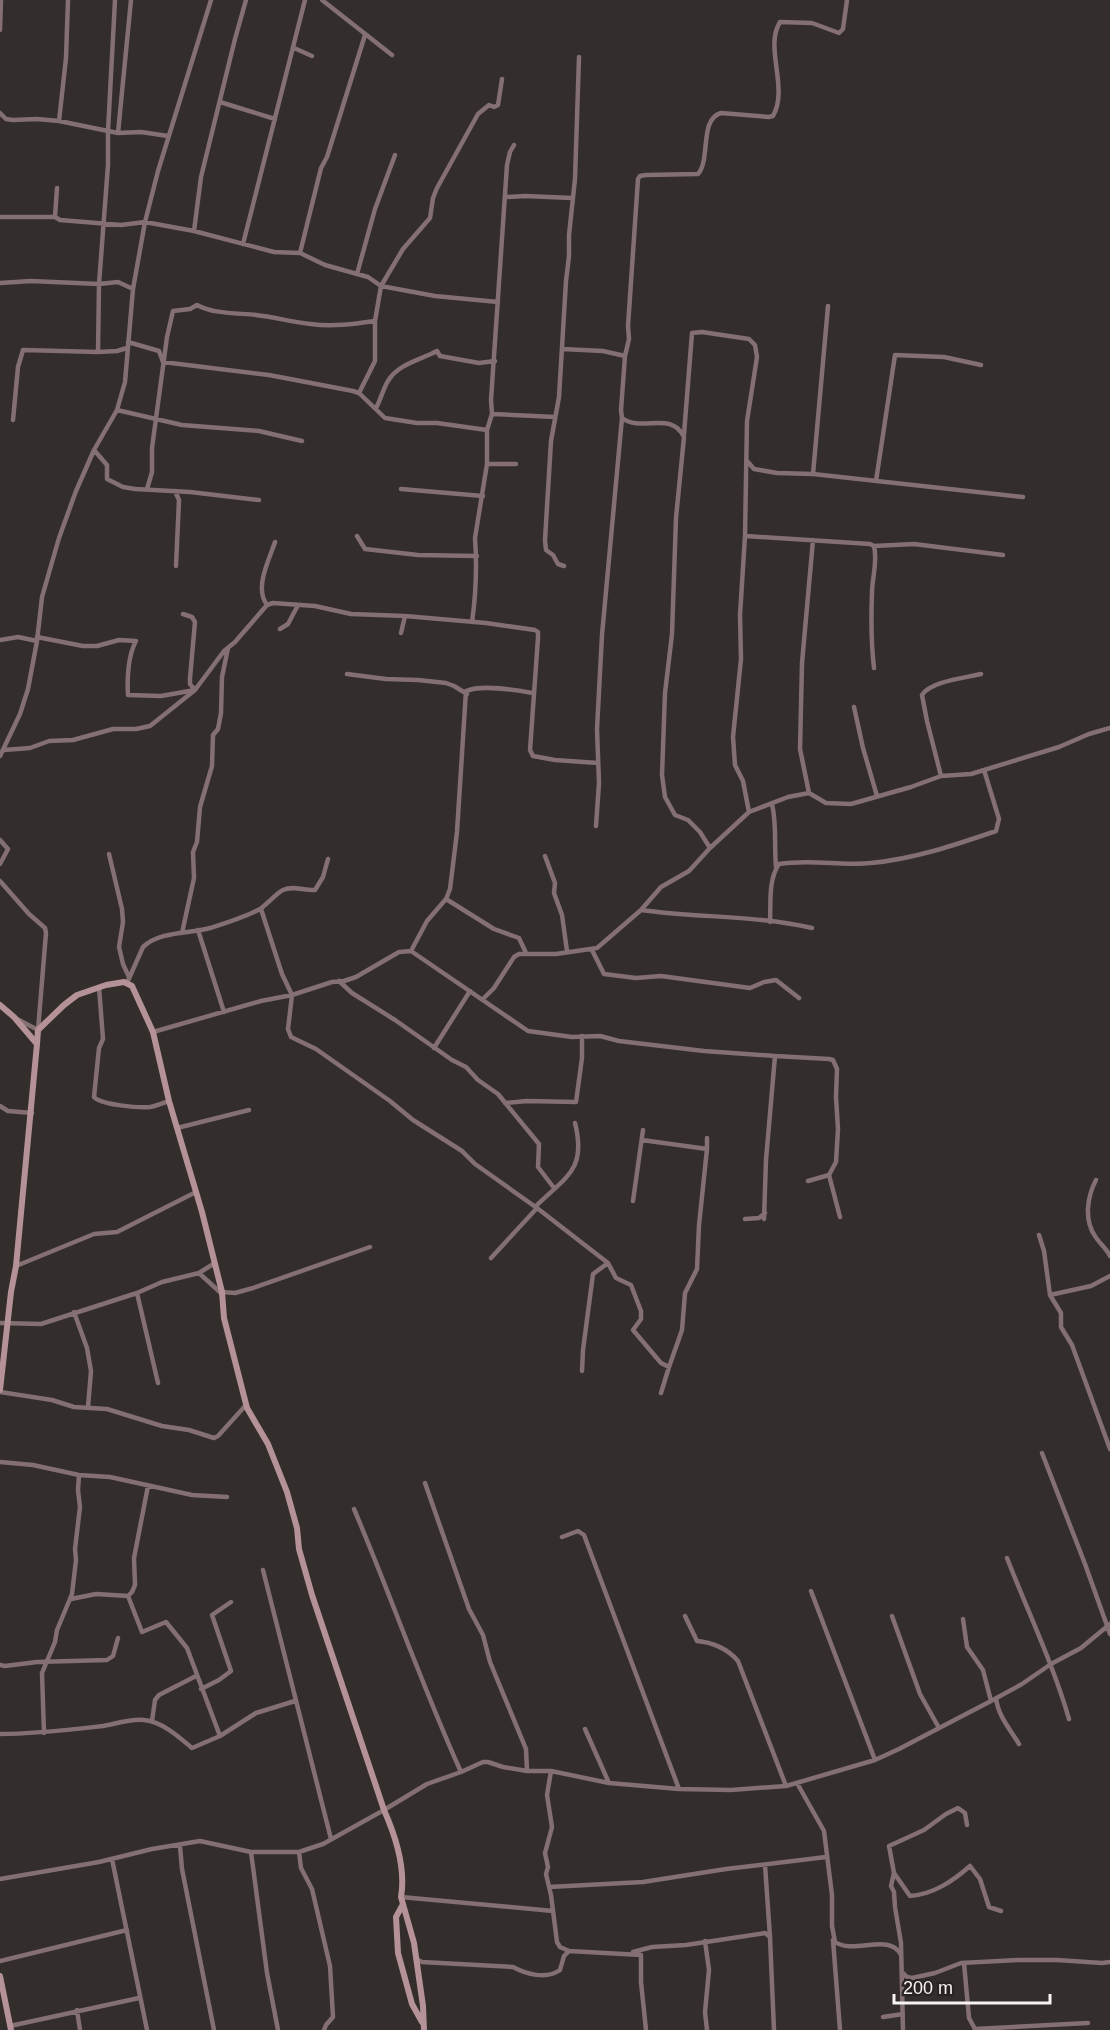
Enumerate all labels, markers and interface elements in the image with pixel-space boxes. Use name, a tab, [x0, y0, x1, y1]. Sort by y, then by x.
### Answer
scale bar	[894, 1967, 1050, 2005]
text: 200 m	[903, 1978, 953, 1998]

